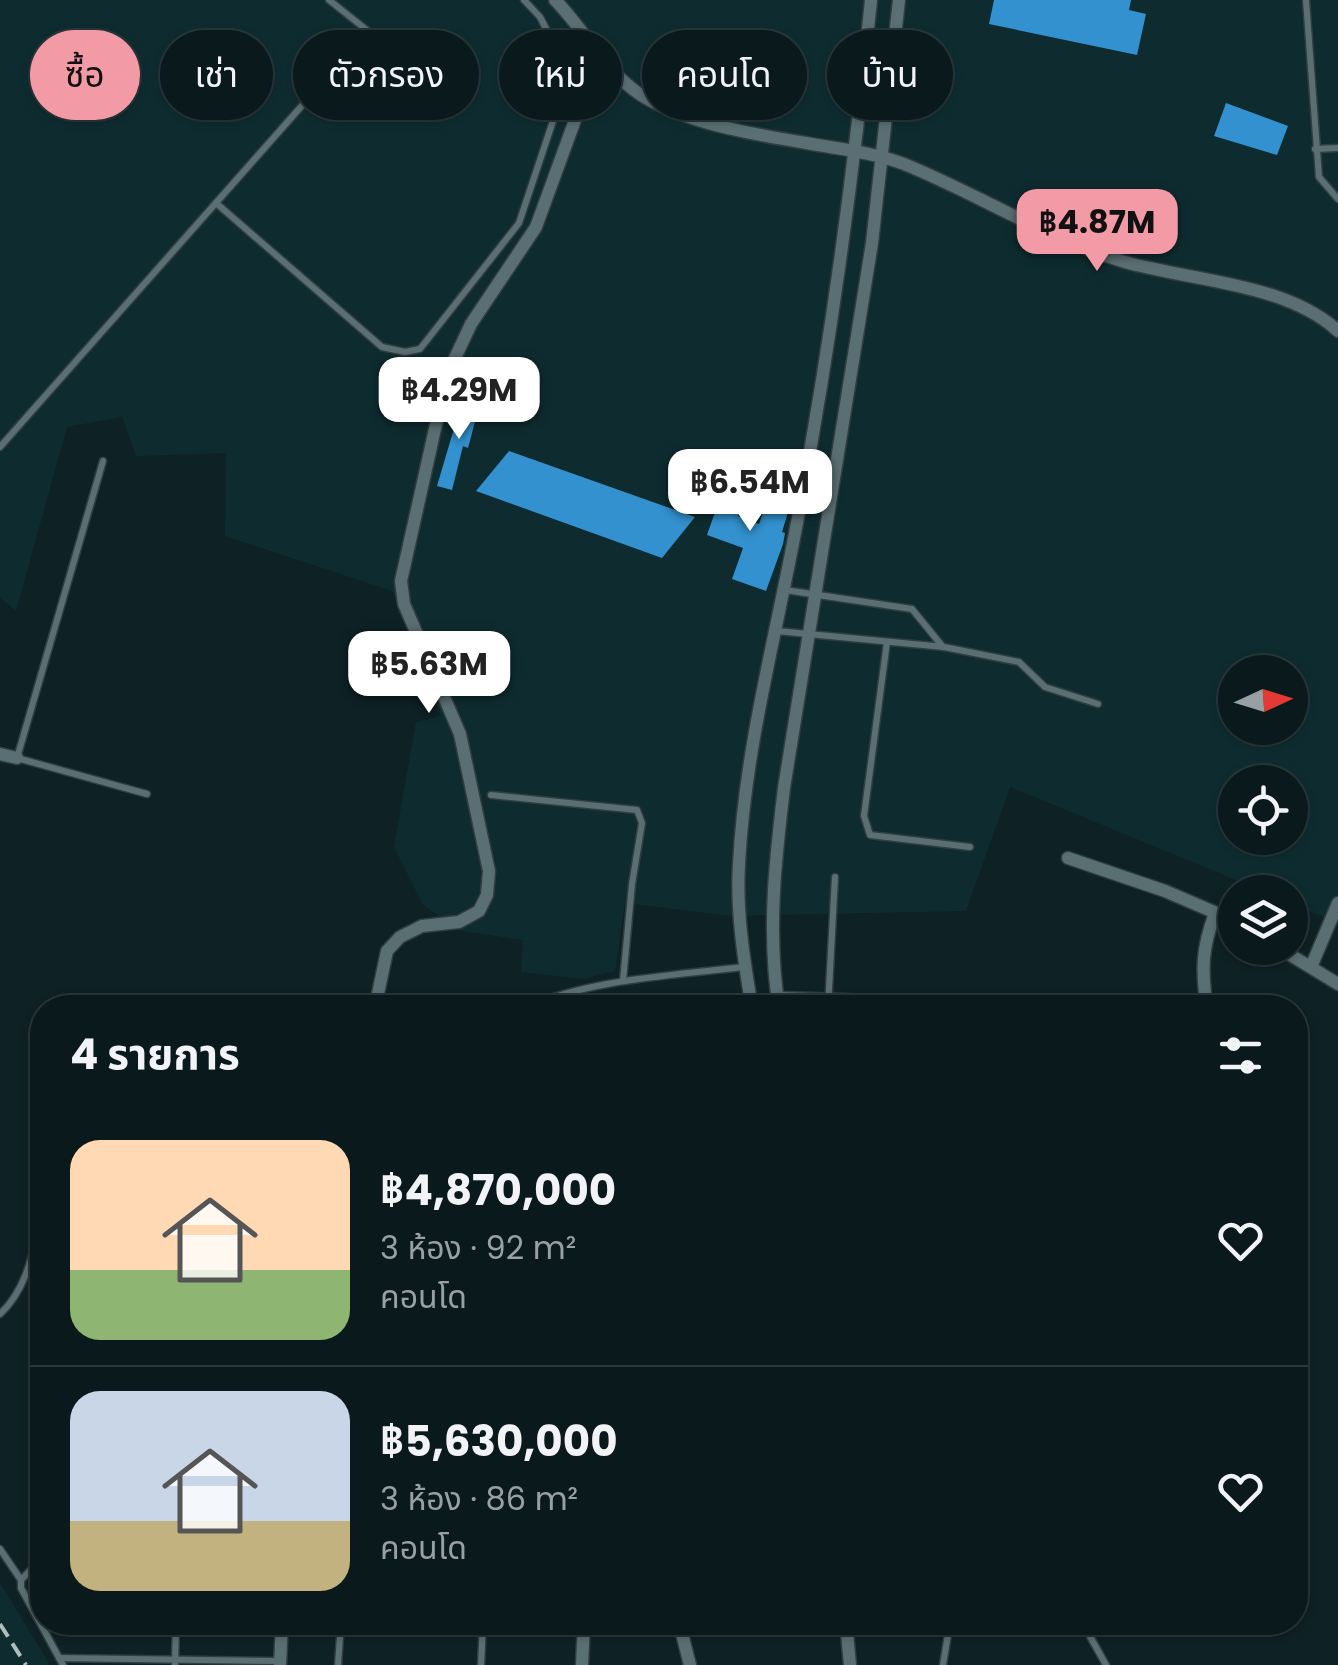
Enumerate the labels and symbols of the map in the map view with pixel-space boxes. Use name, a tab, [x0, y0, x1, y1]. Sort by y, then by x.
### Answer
pin: ฿4.87M	[1016, 189, 1178, 274]
pin: ฿4.29M	[378, 357, 540, 442]
pin: ฿6.54M	[669, 449, 831, 534]
pin: ฿5.63M	[348, 631, 510, 716]
north arrow	[1218, 655, 1308, 745]

